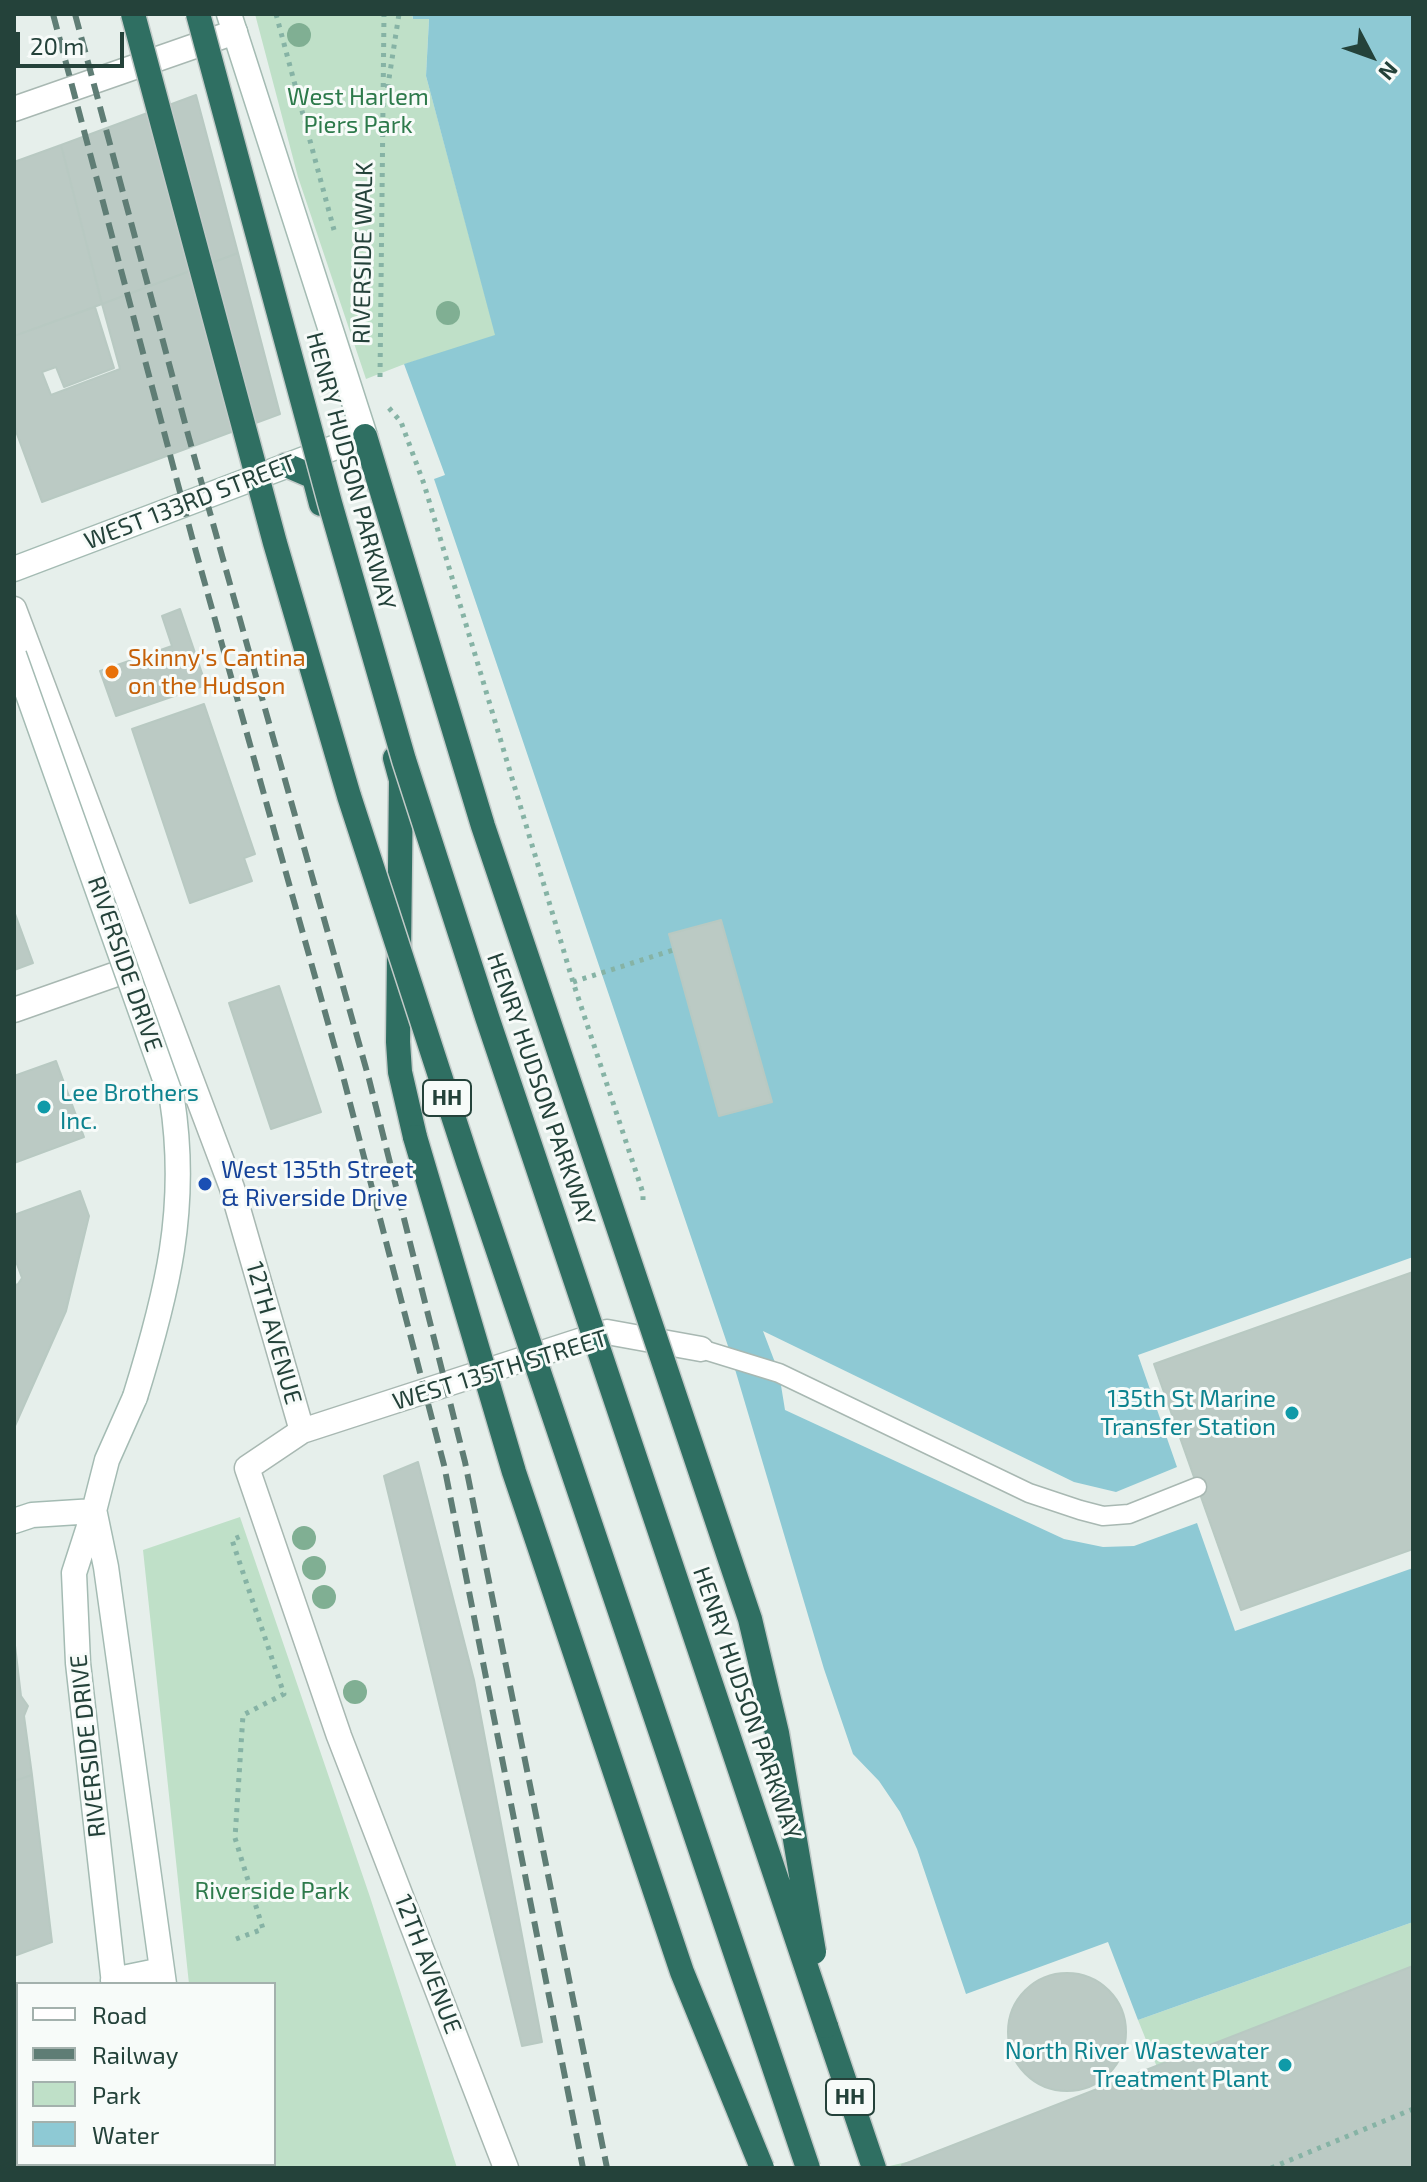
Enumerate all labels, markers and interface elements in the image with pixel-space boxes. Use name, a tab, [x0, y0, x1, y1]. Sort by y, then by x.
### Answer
scale bar	[20, 16, 128, 66]
north arrow	[1331, 16, 1411, 96]
text: 20 m	[30, 31, 84, 60]
text: N	[1374, 57, 1404, 86]
park label: West Harlem Piers Park	[287, 83, 429, 139]
street label: RIVERSIDE WALK	[347, 162, 379, 344]
street label: HENRY HUDSON PARKWAY	[300, 329, 402, 613]
street label: WEST 133RD STREET	[80, 448, 300, 556]
place label: Skinny's Cantina on the Hudson	[128, 644, 306, 700]
marker: Skinny's Cantina on the Hudson	[103, 663, 121, 681]
street label: RIVERSIDE DRIVE	[81, 873, 169, 1055]
street label: HENRY HUDSON PARKWAY	[481, 949, 601, 1229]
place label: Lee Brothers Inc.	[60, 1079, 199, 1135]
road number: HH	[423, 1080, 471, 1116]
marker: Lee Brothers Inc.	[35, 1098, 53, 1116]
place label: West 135th Street & Riverside Drive	[221, 1156, 414, 1212]
marker: West 135th Street & Riverside Drive	[196, 1175, 214, 1193]
street label: 12TH AVENUE	[240, 1258, 308, 1408]
street label: WEST 135TH STREET	[389, 1324, 611, 1416]
place label: 135th St Marine Transfer Station	[1100, 1385, 1276, 1441]
marker: 135th St Marine Transfer Station	[1283, 1404, 1301, 1422]
street label: HENRY HUDSON PARKWAY	[687, 1563, 807, 1843]
street label: RIVERSIDE DRIVE	[64, 1653, 112, 1839]
park label: Riverside Park	[194, 1877, 350, 1905]
street label: 12TH AVENUE	[388, 1890, 468, 2038]
legend	[16, 1982, 276, 2166]
text: Road	[92, 2000, 147, 2029]
place label: North River Wastewater Treatment Plant	[1005, 2037, 1269, 2093]
text: Railway	[92, 2040, 178, 2069]
marker: North River Wastewater Treatment Plant	[1276, 2056, 1294, 2074]
road number: HH	[826, 2079, 874, 2115]
text: Park	[92, 2080, 141, 2109]
text: Water	[92, 2120, 159, 2149]

